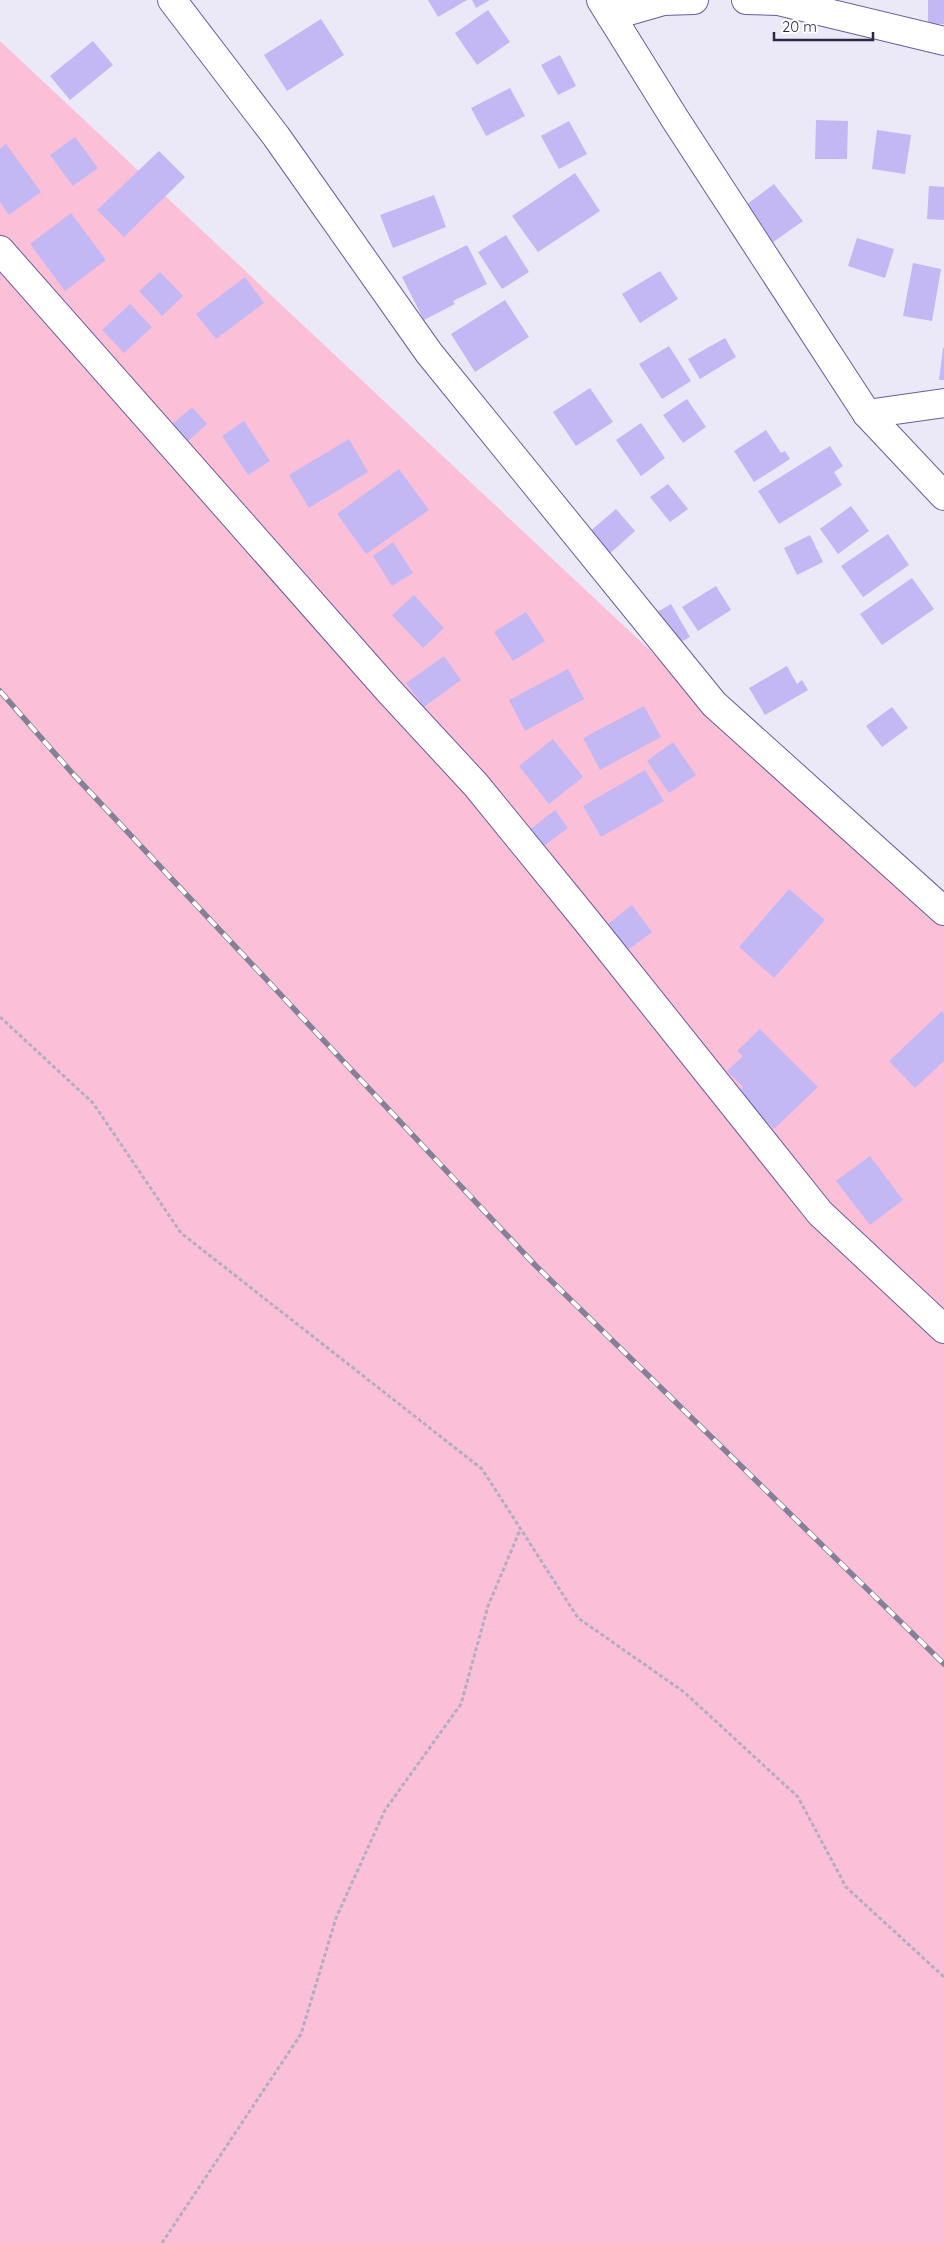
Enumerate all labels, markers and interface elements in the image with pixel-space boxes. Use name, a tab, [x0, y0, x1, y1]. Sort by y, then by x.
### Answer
scale bar	[774, 10, 873, 42]
text: 20 m	[782, 17, 817, 36]

